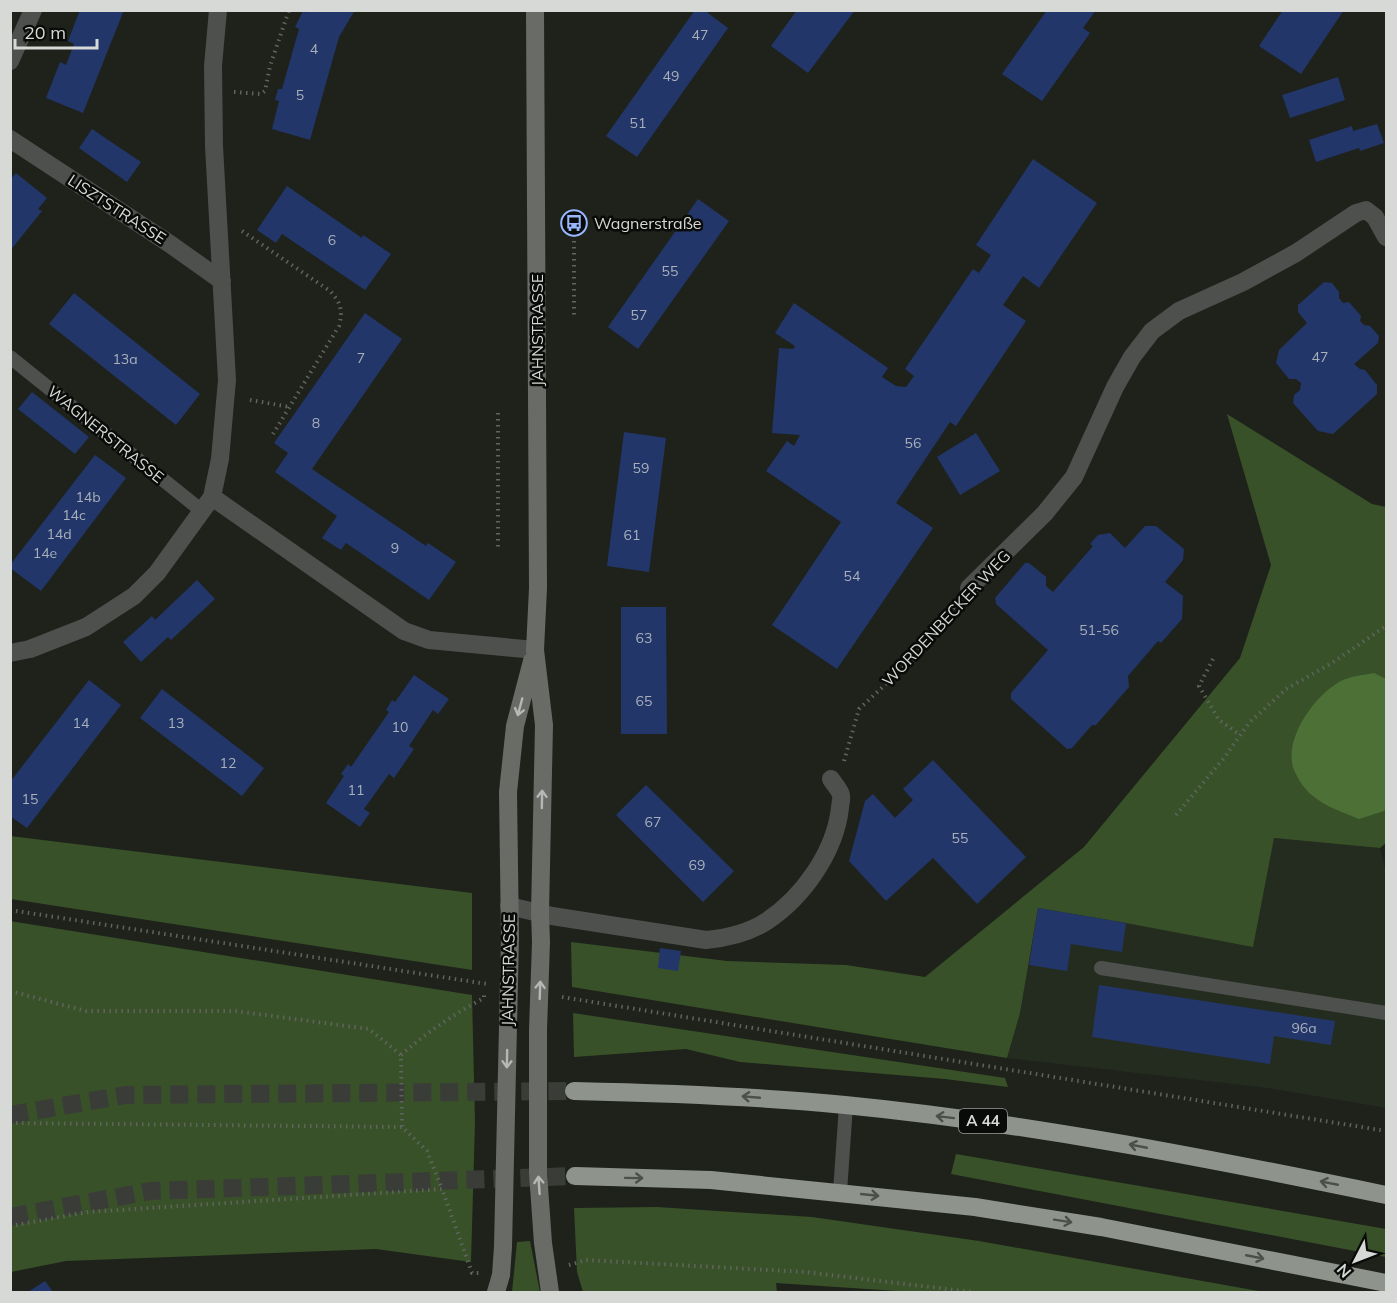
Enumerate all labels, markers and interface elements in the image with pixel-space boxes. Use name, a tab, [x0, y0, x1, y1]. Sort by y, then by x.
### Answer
scale bar	[15, 12, 98, 50]
text: 20 m	[24, 21, 66, 44]
house number: 47	[692, 26, 708, 44]
house number: 4	[310, 40, 319, 58]
house number: 49	[663, 67, 679, 85]
house number: 5	[296, 86, 304, 104]
house number: 51	[630, 114, 646, 132]
street label: LISZTSTRASSE	[64, 170, 170, 248]
bus stop icon: Wagnerstraße	[559, 208, 589, 238]
place label: Wagnerstraße	[594, 213, 702, 233]
house number: 6	[328, 231, 336, 249]
house number: 55	[662, 262, 678, 280]
street label: JAHNSTRASSE	[527, 274, 547, 386]
house number: 57	[631, 306, 647, 324]
house number: 47	[1312, 348, 1328, 366]
house number: 7	[357, 349, 365, 367]
house number: 13a	[112, 350, 138, 368]
street label: WAGNERSTRASSE	[44, 381, 168, 487]
house number: 8	[312, 414, 320, 432]
house number: 56	[905, 434, 921, 452]
house number: 59	[633, 459, 649, 477]
house number: 14b	[75, 488, 101, 506]
house number: 14c	[62, 506, 86, 524]
house number: 14d	[46, 525, 72, 543]
house number: 61	[624, 526, 640, 544]
house number: 9	[391, 539, 399, 557]
house number: 14e	[33, 544, 57, 562]
street label: WORDENBECKER WEG	[878, 546, 1014, 690]
house number: 54	[844, 567, 861, 585]
house number: 51-56	[1079, 621, 1119, 639]
house number: 63	[636, 629, 652, 647]
house number: 65	[636, 692, 652, 710]
one-way arrow	[514, 697, 525, 716]
house number: 14	[73, 714, 90, 732]
house number: 13	[168, 714, 184, 732]
house number: 10	[392, 718, 408, 736]
house number: 12	[220, 754, 236, 772]
house number: 11	[348, 781, 364, 799]
house number: 15	[22, 790, 38, 808]
one-way arrow	[536, 790, 548, 810]
house number: 67	[645, 813, 661, 831]
house number: 55	[952, 829, 968, 847]
house number: 69	[689, 856, 705, 874]
street label: JAHNSTRASSE	[497, 914, 519, 1026]
one-way arrow	[534, 980, 545, 1000]
house number: 96a	[1291, 1019, 1317, 1037]
one-way arrow	[501, 1048, 512, 1068]
one-way arrow	[742, 1091, 761, 1102]
road number: A 44	[959, 1109, 1007, 1133]
one-way arrow	[936, 1111, 955, 1122]
one-way arrow	[1128, 1140, 1148, 1151]
one-way arrow	[623, 1172, 643, 1184]
one-way arrow	[533, 1175, 544, 1195]
one-way arrow	[1320, 1177, 1339, 1188]
one-way arrow	[860, 1190, 879, 1201]
one-way arrow	[1053, 1216, 1073, 1227]
north arrow	[1325, 1231, 1385, 1291]
one-way arrow	[1245, 1252, 1264, 1263]
text: N	[1332, 1260, 1355, 1282]

